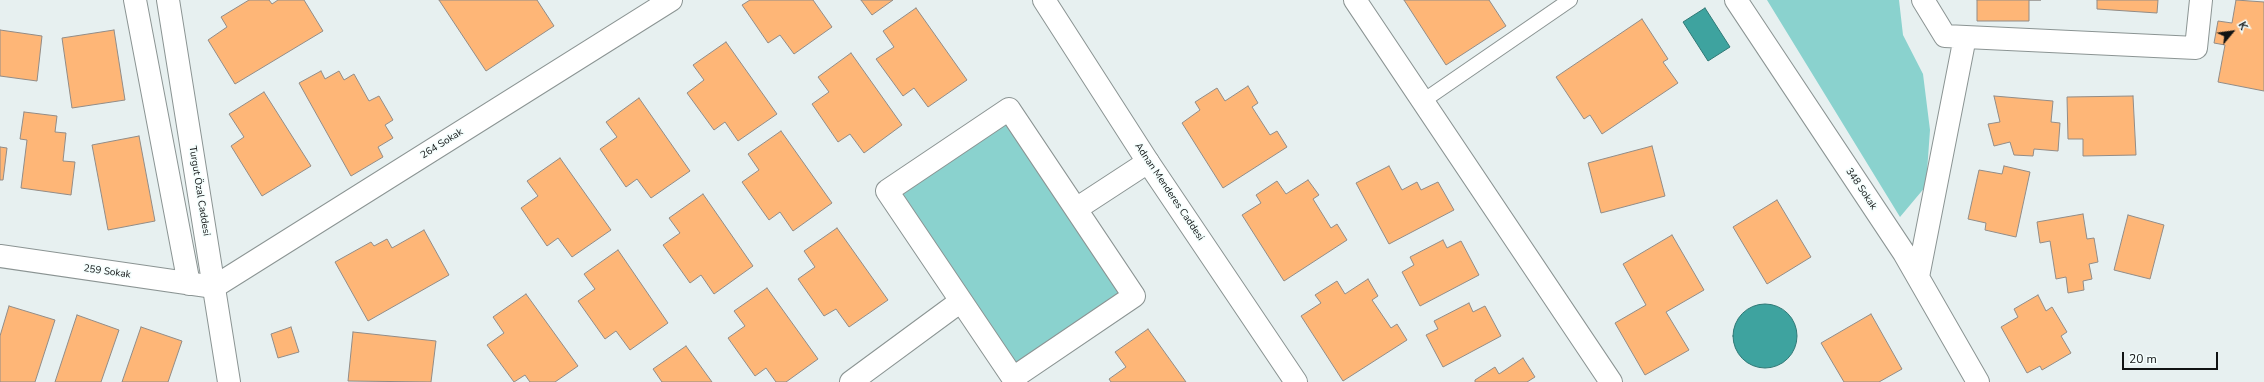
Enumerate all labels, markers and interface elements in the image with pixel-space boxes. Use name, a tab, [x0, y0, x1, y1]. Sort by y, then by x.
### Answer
north arrow	[2212, 12, 2252, 52]
text: K	[2235, 19, 2251, 33]
street label: 264 Sokak	[419, 126, 465, 162]
street label: Adnan Menderes Caddesi	[1132, 141, 1206, 243]
street label: Turgut Özal Caddesi	[186, 145, 212, 237]
street label: 348 Sokak	[1843, 166, 1879, 212]
street label: 259 Sokak	[83, 263, 131, 281]
scale bar	[2124, 344, 2220, 370]
text: 20 m	[2129, 351, 2157, 367]

